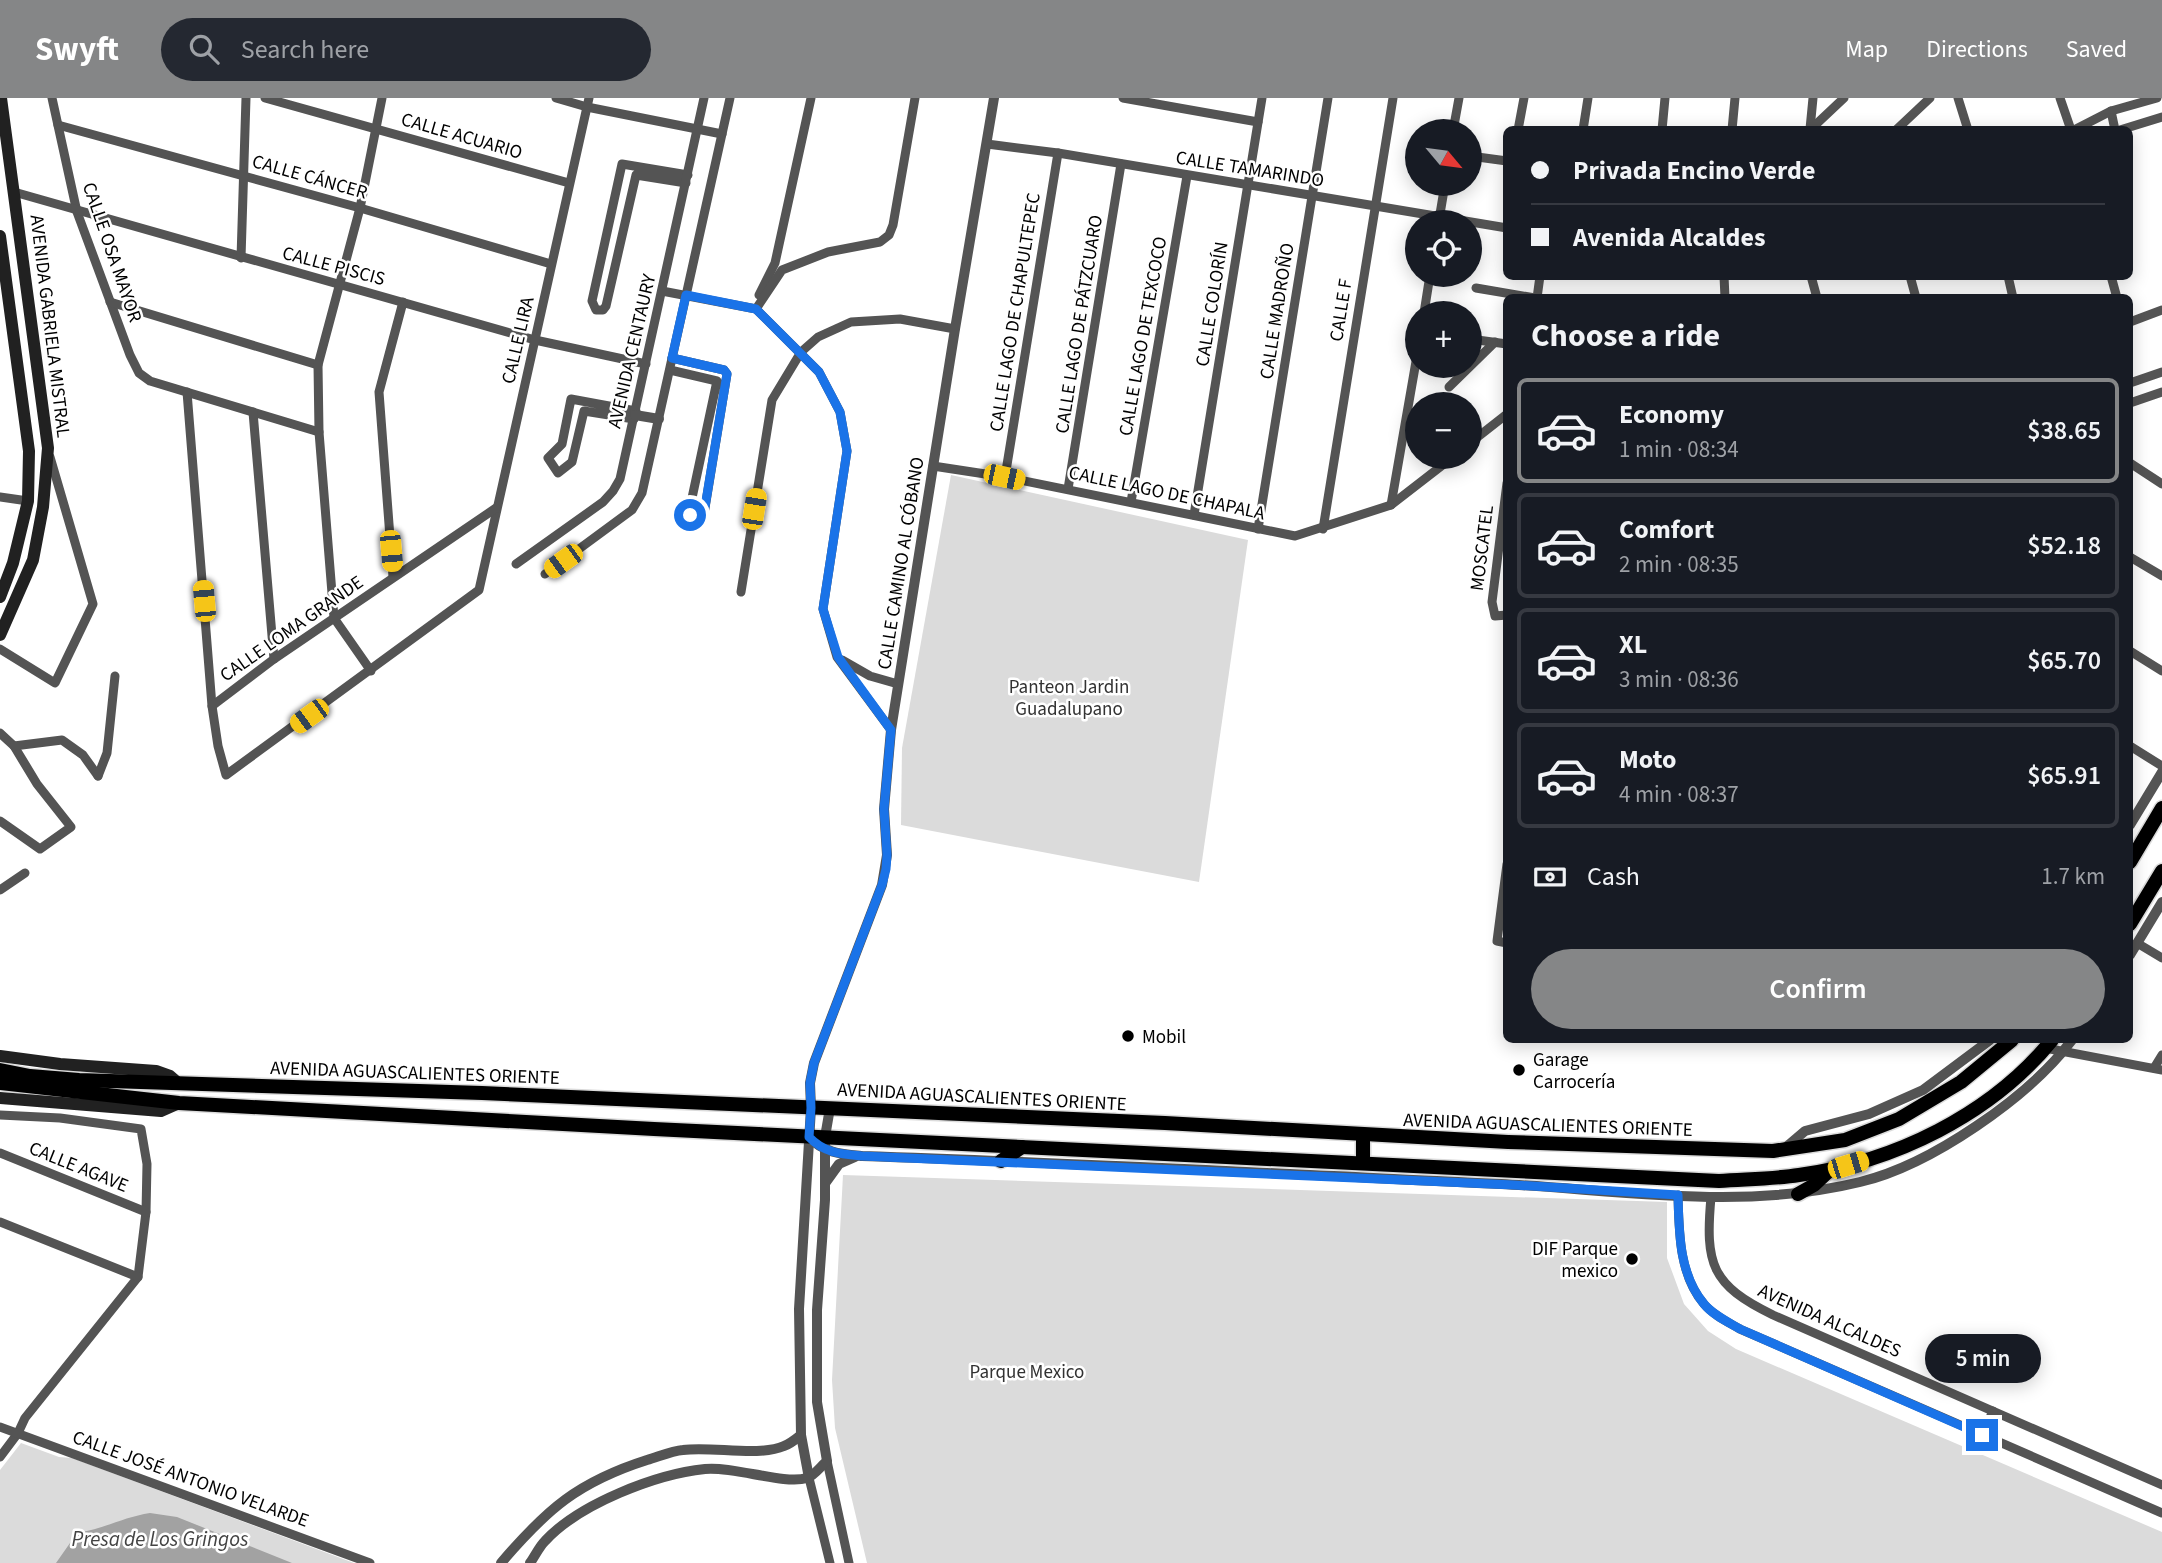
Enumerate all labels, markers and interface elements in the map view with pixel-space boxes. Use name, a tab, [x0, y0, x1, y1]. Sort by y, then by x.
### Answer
search box	[161, 18, 651, 81]
text: Swyft	[35, 26, 119, 73]
icon: search	[185, 30, 223, 68]
text: Search here	[241, 31, 369, 68]
text: Map	[1845, 32, 1888, 67]
text: Directions	[1926, 32, 2028, 67]
text: Saved	[2066, 32, 2127, 67]
street label: CALLE ACUARIO	[398, 106, 525, 167]
north arrow	[1405, 119, 1482, 196]
map controls	[1405, 119, 1482, 469]
street label: CALLE TAMARINDO	[1174, 144, 1326, 195]
street label: CALLE CÁNCER	[249, 148, 370, 207]
text: Privada Encino Verde	[1573, 152, 1815, 189]
street label: CALLE OSA MAYOR	[75, 179, 148, 326]
street label: CALLE LAGO DE CHAPULTEPEC	[983, 191, 1048, 434]
button: locate	[1405, 210, 1482, 287]
street label: AVENIDA GABRIELA MISTRAL	[22, 213, 77, 439]
street label: CALLE LAGO DE PÁTZCUARO	[1049, 213, 1110, 435]
text: Avenida Alcaldes	[1573, 219, 1765, 256]
street label: CALLE LAGO DE TEXCOCO	[1113, 234, 1174, 438]
street label: CALLE PISCIS	[279, 240, 388, 293]
street label: CALLE COLORÍN	[1189, 240, 1236, 368]
street label: CALLE MADROÑO	[1253, 241, 1302, 381]
street label: AVENIDA CENTAURY	[602, 271, 664, 431]
street label: CALLE F	[1323, 277, 1360, 343]
street label: CALLE LIRA	[495, 293, 542, 387]
button: +	[1405, 301, 1482, 378]
text: Choose a ride	[1531, 313, 1720, 359]
button: −	[1405, 392, 1482, 469]
text: Economy	[1619, 396, 1724, 433]
icon: car	[1535, 399, 1598, 462]
text: $38.65	[2027, 412, 2101, 449]
text: 1 min · 08:34	[1619, 433, 1739, 466]
street label: CALLE CAMINO AL CÓBANO	[871, 455, 932, 671]
street label: CALLE LAGO DE CHAPALA	[1066, 459, 1268, 528]
car	[982, 462, 1027, 492]
car	[741, 487, 768, 531]
route start	[674, 499, 706, 531]
street label: MOSCATEL	[1464, 504, 1501, 593]
text: Comfort	[1619, 511, 1714, 548]
icon: car	[1535, 514, 1598, 577]
text: $52.18	[2027, 527, 2101, 564]
car	[379, 529, 404, 573]
car	[540, 540, 587, 582]
text: 2 min · 08:35	[1619, 548, 1739, 581]
street label: CALLE LOMA GRANDE	[215, 570, 369, 689]
car	[192, 579, 217, 623]
text: XL	[1619, 626, 1647, 663]
icon: car	[1535, 629, 1598, 692]
text: $65.70	[2027, 642, 2101, 679]
text: 3 min · 08:36	[1619, 663, 1739, 696]
park label: Panteon Jardin Guadalupano	[1009, 674, 1129, 723]
car	[286, 695, 333, 737]
text: Moto	[1619, 741, 1676, 778]
icon: car	[1535, 744, 1598, 807]
text: $65.91	[2027, 757, 2101, 794]
text: 4 min · 08:37	[1619, 778, 1739, 811]
icon: cash	[1531, 858, 1569, 896]
text: Cash	[1587, 858, 1640, 895]
text: 1.7 km	[2041, 860, 2105, 893]
button: Confirm	[1531, 949, 2105, 1029]
place label: Mobil	[1142, 1024, 1186, 1051]
marker: Mobil	[1120, 1028, 1136, 1044]
place label: Garage Carrocería	[1533, 1047, 1615, 1096]
street label: AVENIDA AGUASCALIENTES ORIENTE	[270, 1055, 560, 1092]
marker: Garage Carrocería	[1511, 1062, 1527, 1078]
street label: AVENIDA AGUASCALIENTES ORIENTE	[837, 1076, 1127, 1119]
street label: AVENIDA AGUASCALIENTES ORIENTE	[1403, 1107, 1693, 1144]
street label: CALLE AGAVE	[25, 1135, 132, 1200]
car	[1825, 1149, 1872, 1181]
place label: DIF Parque mexico	[1532, 1236, 1618, 1285]
marker: DIF Parque mexico	[1624, 1251, 1640, 1267]
street label: AVENIDA ALCALDES	[1754, 1278, 1905, 1365]
callout: 5 min	[1924, 1334, 2040, 1382]
text: 5 min	[1956, 1342, 2010, 1375]
park label: Parque Mexico	[970, 1359, 1084, 1386]
route end	[1966, 1419, 1998, 1451]
street label: CALLE JOSÉ ANTONIO VELARDE	[69, 1424, 312, 1535]
water label: Presa de Los Gringos	[72, 1524, 248, 1554]

